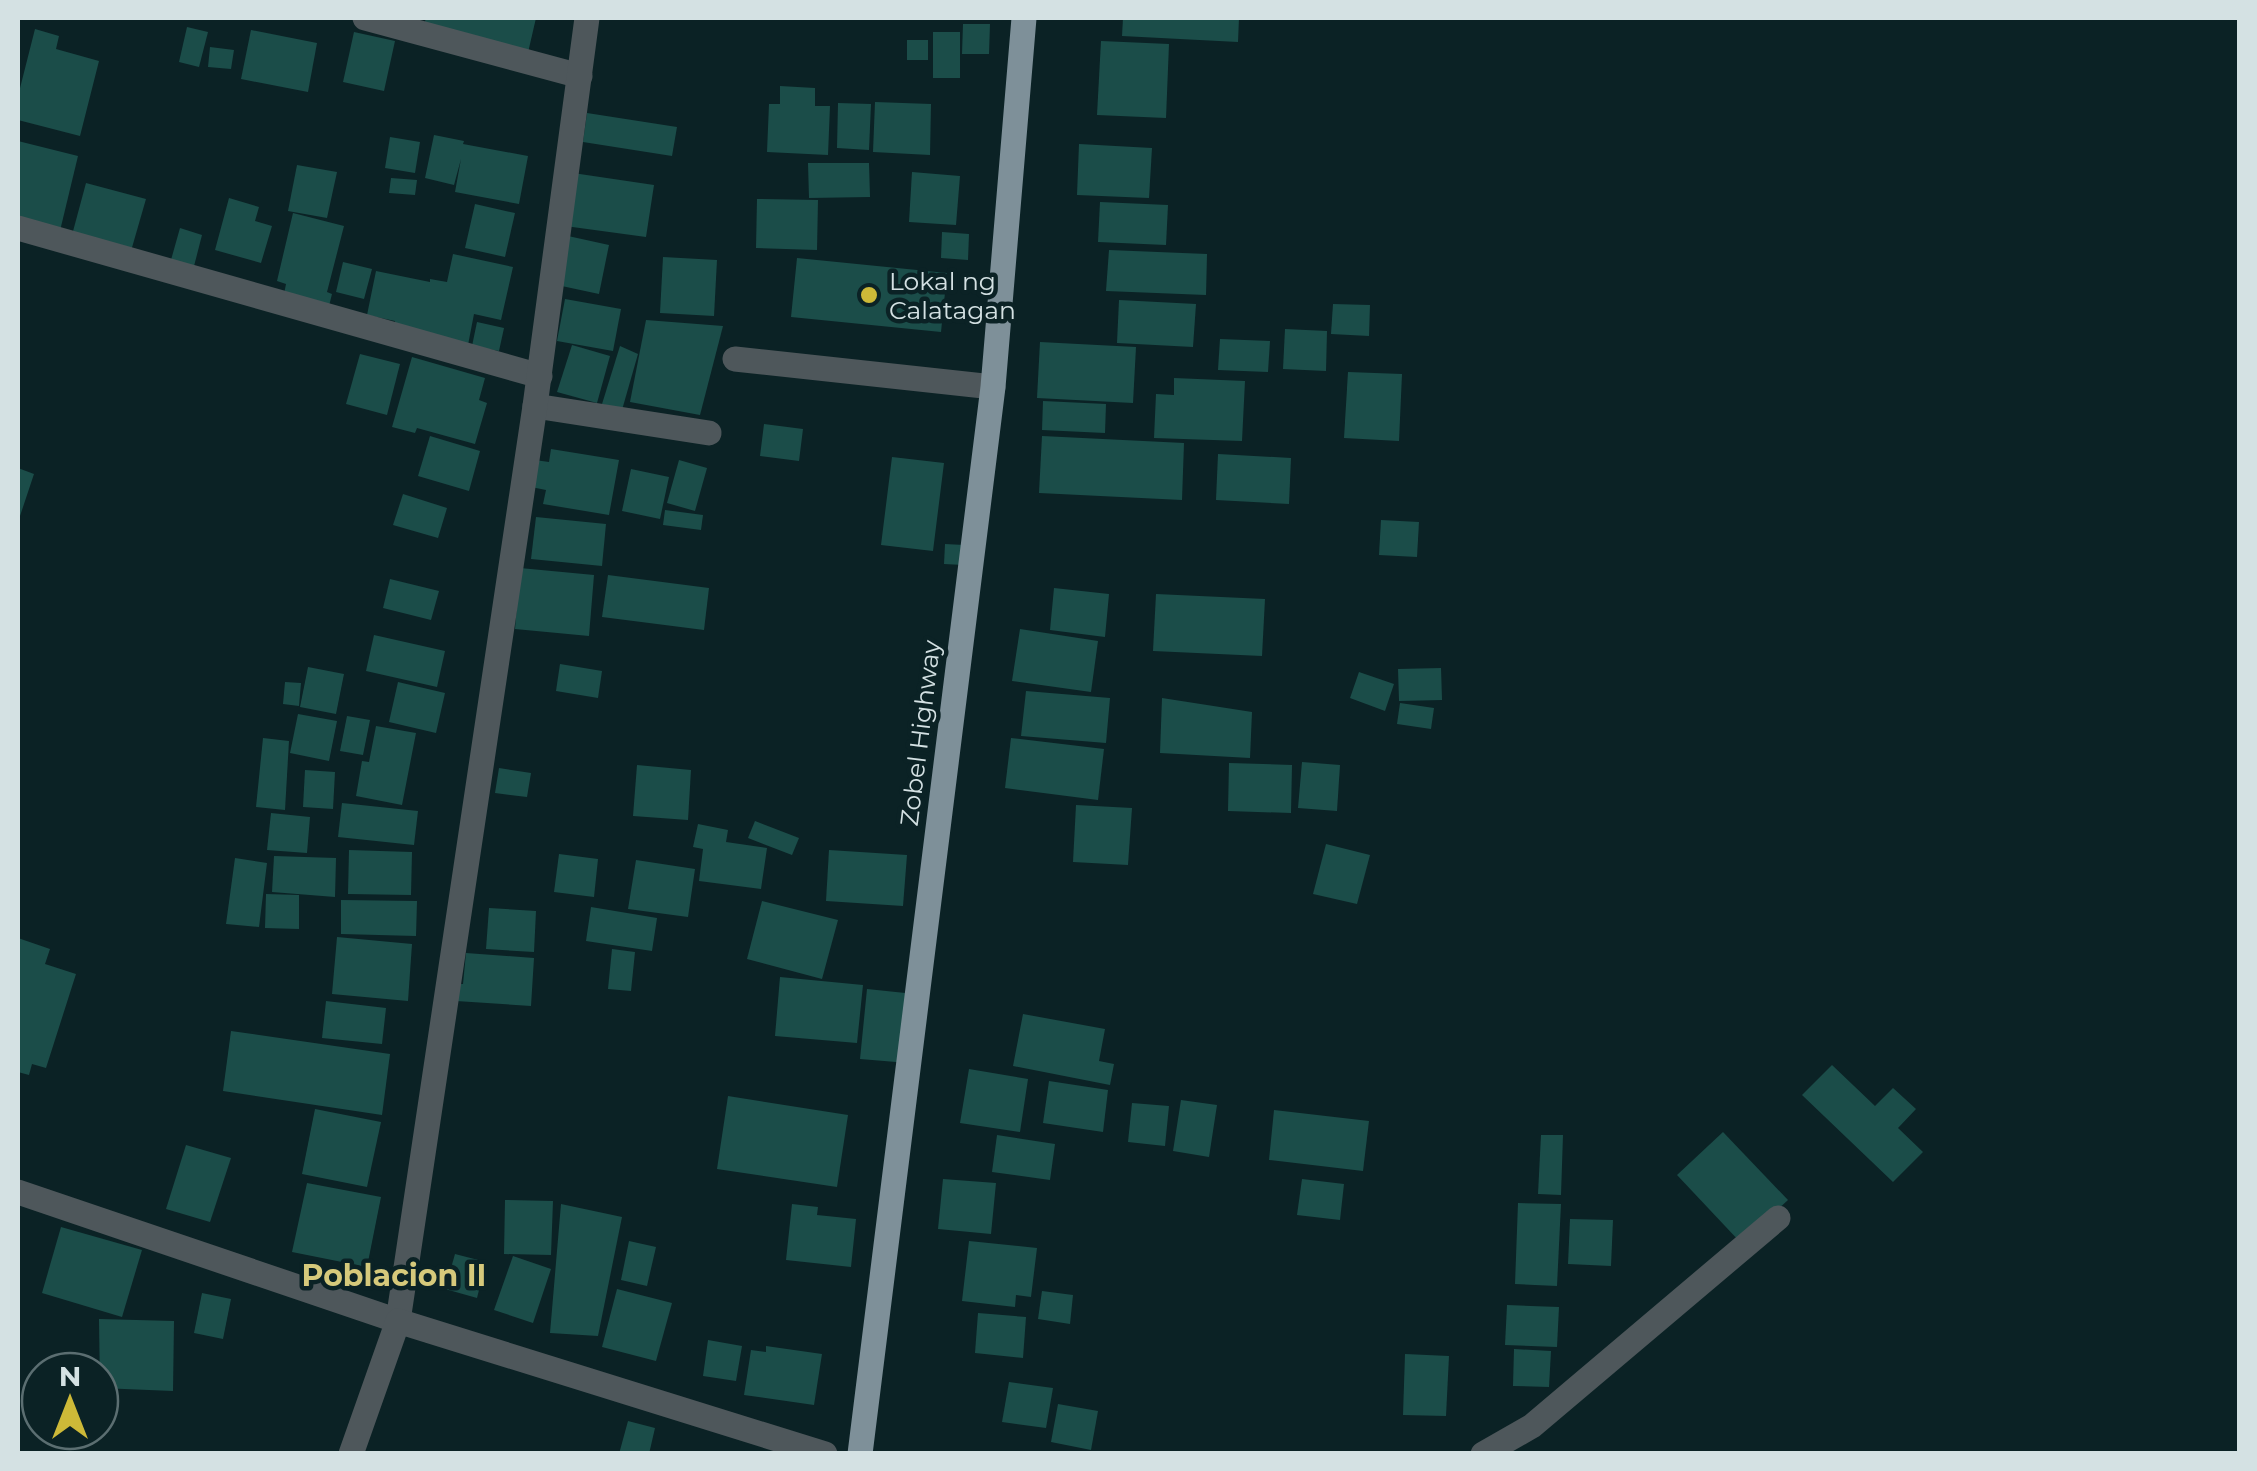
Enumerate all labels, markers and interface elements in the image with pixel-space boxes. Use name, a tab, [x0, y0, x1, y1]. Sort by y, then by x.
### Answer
place label: Lokal ng Calatagan	[889, 266, 1016, 325]
marker: Lokal ng Calatagan	[858, 284, 880, 306]
street label: Zobel Highway	[894, 638, 946, 828]
district label: Poblacion II	[302, 1257, 486, 1294]
north arrow	[20, 1351, 120, 1451]
text: N	[59, 1359, 81, 1393]

